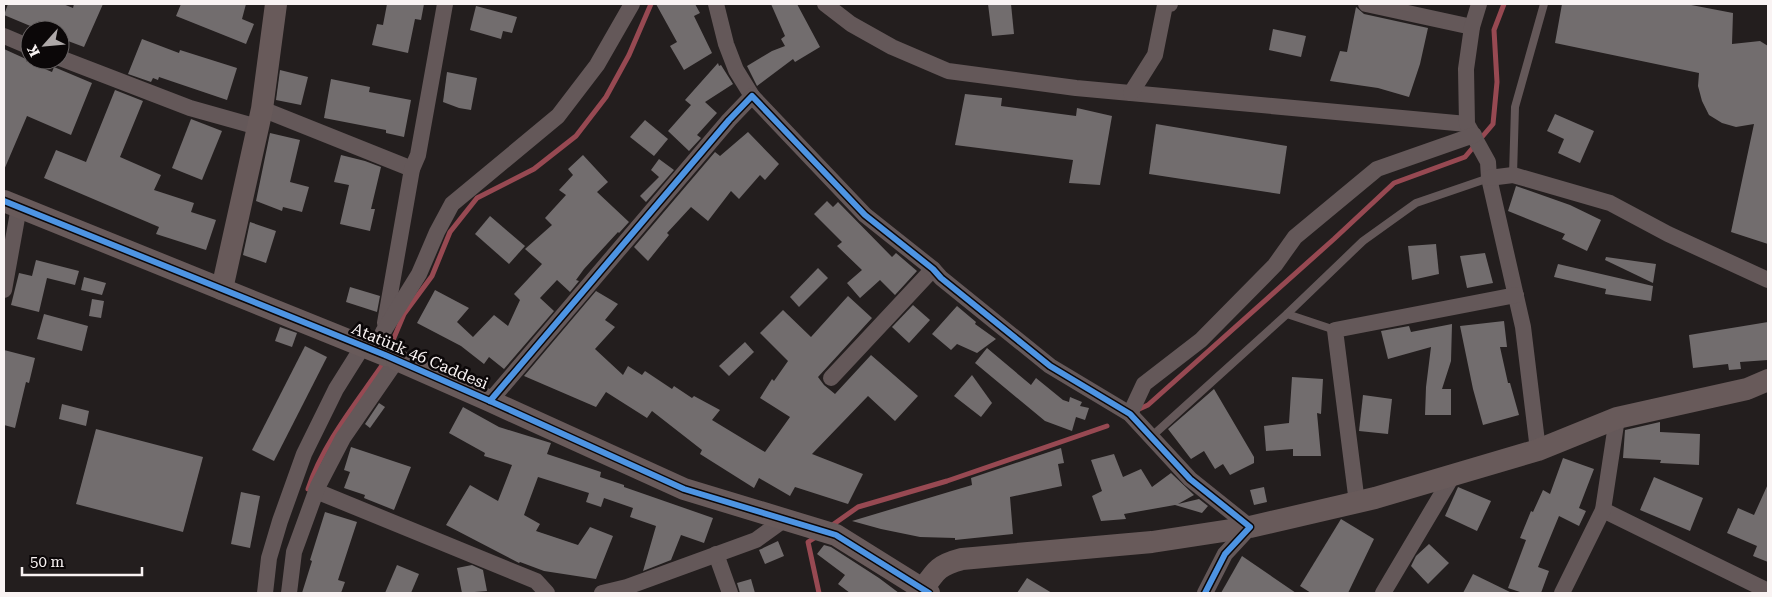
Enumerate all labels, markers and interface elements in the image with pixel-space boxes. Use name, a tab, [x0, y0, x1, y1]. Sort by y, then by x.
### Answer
north arrow	[20, 20, 70, 70]
text: K	[24, 42, 43, 59]
street label: Atatürk 46 Caddesi	[349, 319, 491, 393]
scale bar	[22, 544, 142, 576]
text: 50 m	[30, 553, 65, 571]

